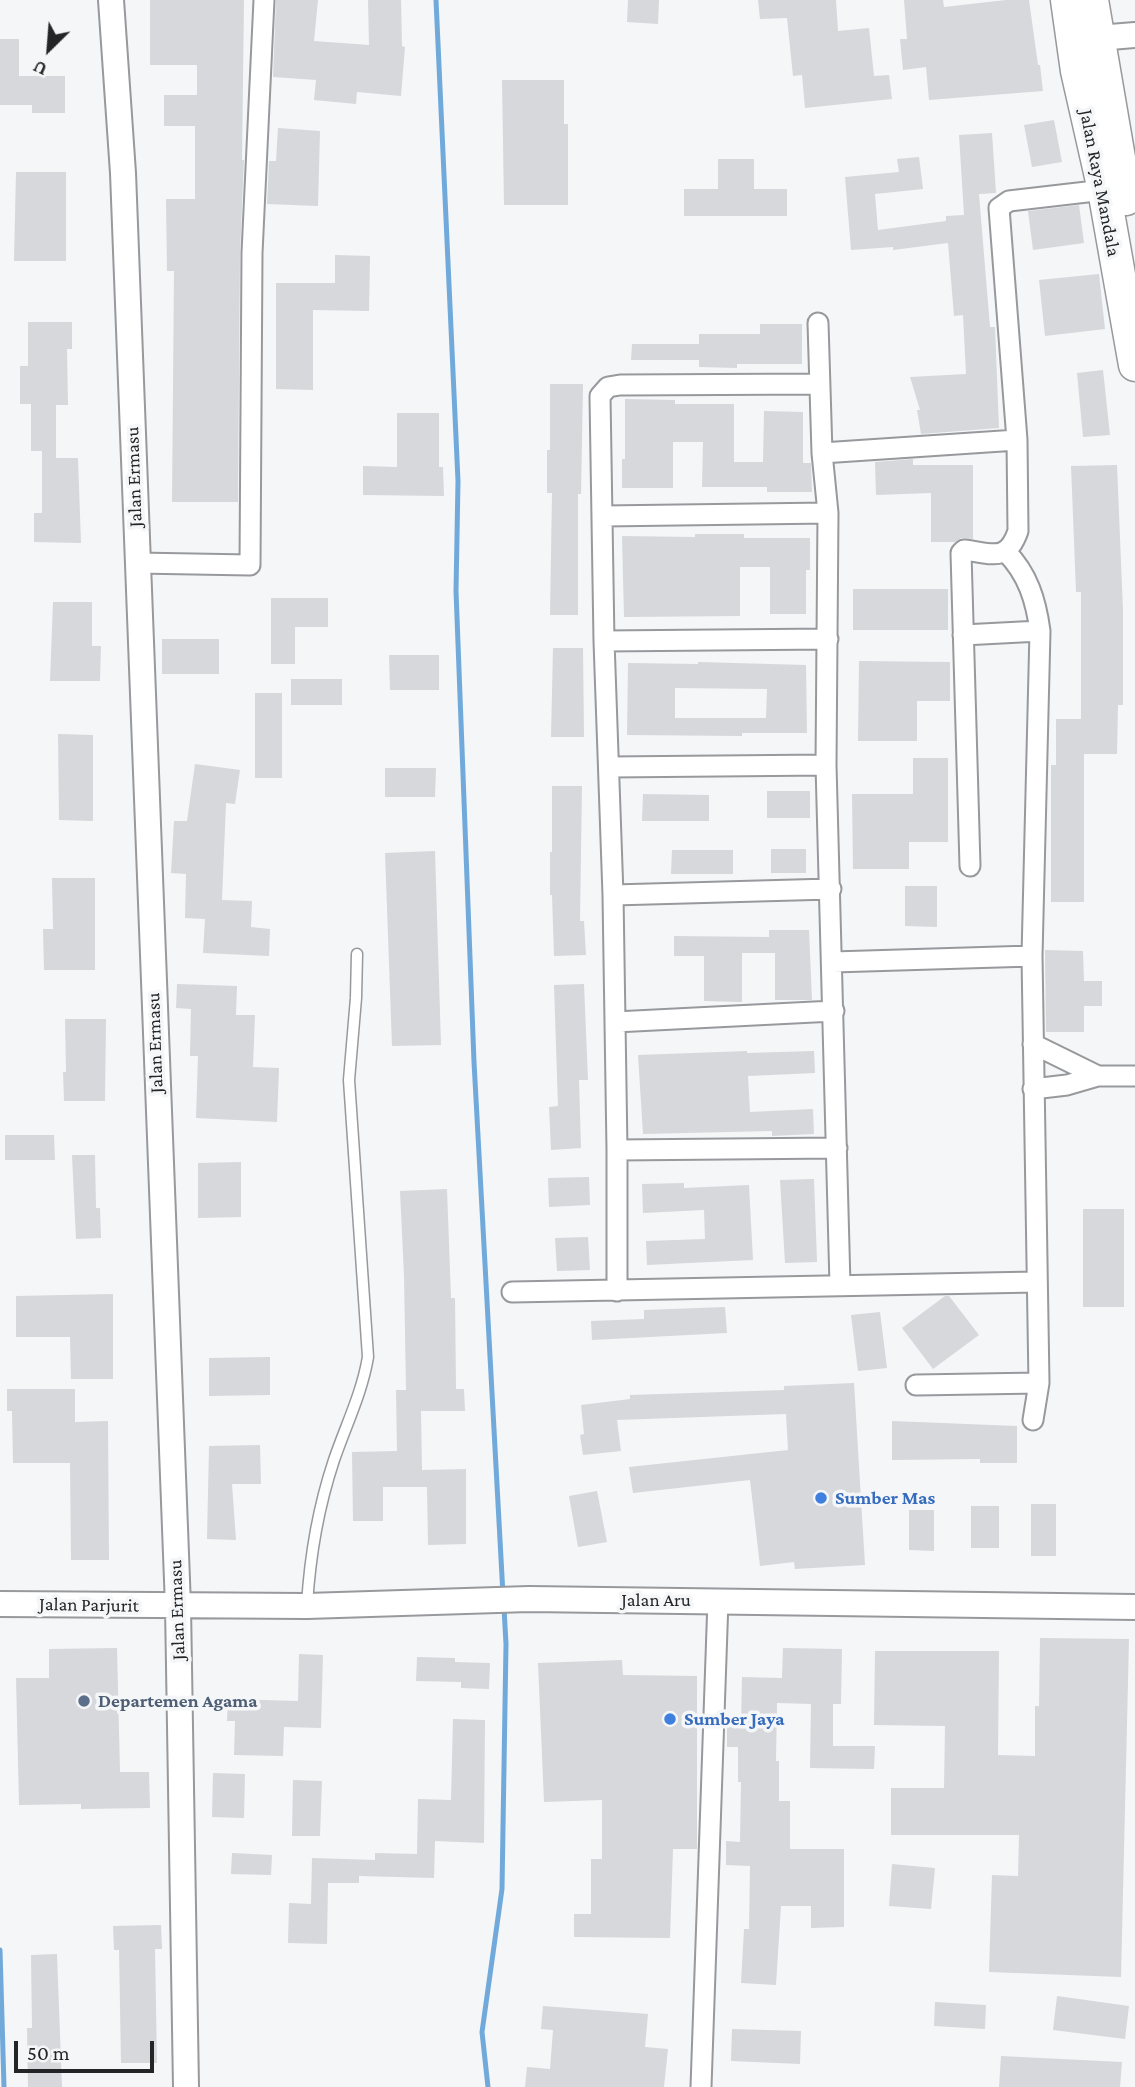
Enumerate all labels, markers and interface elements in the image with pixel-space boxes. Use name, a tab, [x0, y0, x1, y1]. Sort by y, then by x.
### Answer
north arrow	[14, 14, 84, 84]
text: U	[30, 56, 50, 81]
street label: Jalan Raya Mandala	[1075, 107, 1125, 259]
street label: Jalan Ermasu	[121, 426, 147, 528]
street label: Jalan Ermasu	[142, 992, 168, 1094]
place label: Sumber Mas	[835, 1487, 935, 1509]
marker: Sumber Mas	[813, 1490, 829, 1506]
street label: Jalan Ermasu	[164, 1559, 190, 1661]
street label: Jalan Aru	[621, 1589, 691, 1611]
street label: Jalan Parjurit	[39, 1593, 139, 1617]
place label: Departemen Agama	[98, 1690, 258, 1712]
marker: Departemen Agama	[76, 1693, 92, 1709]
place label: Sumber Jaya	[684, 1708, 784, 1730]
marker: Sumber Jaya	[662, 1711, 678, 1727]
scale bar	[18, 2028, 158, 2072]
text: 50 m	[27, 2041, 70, 2065]

